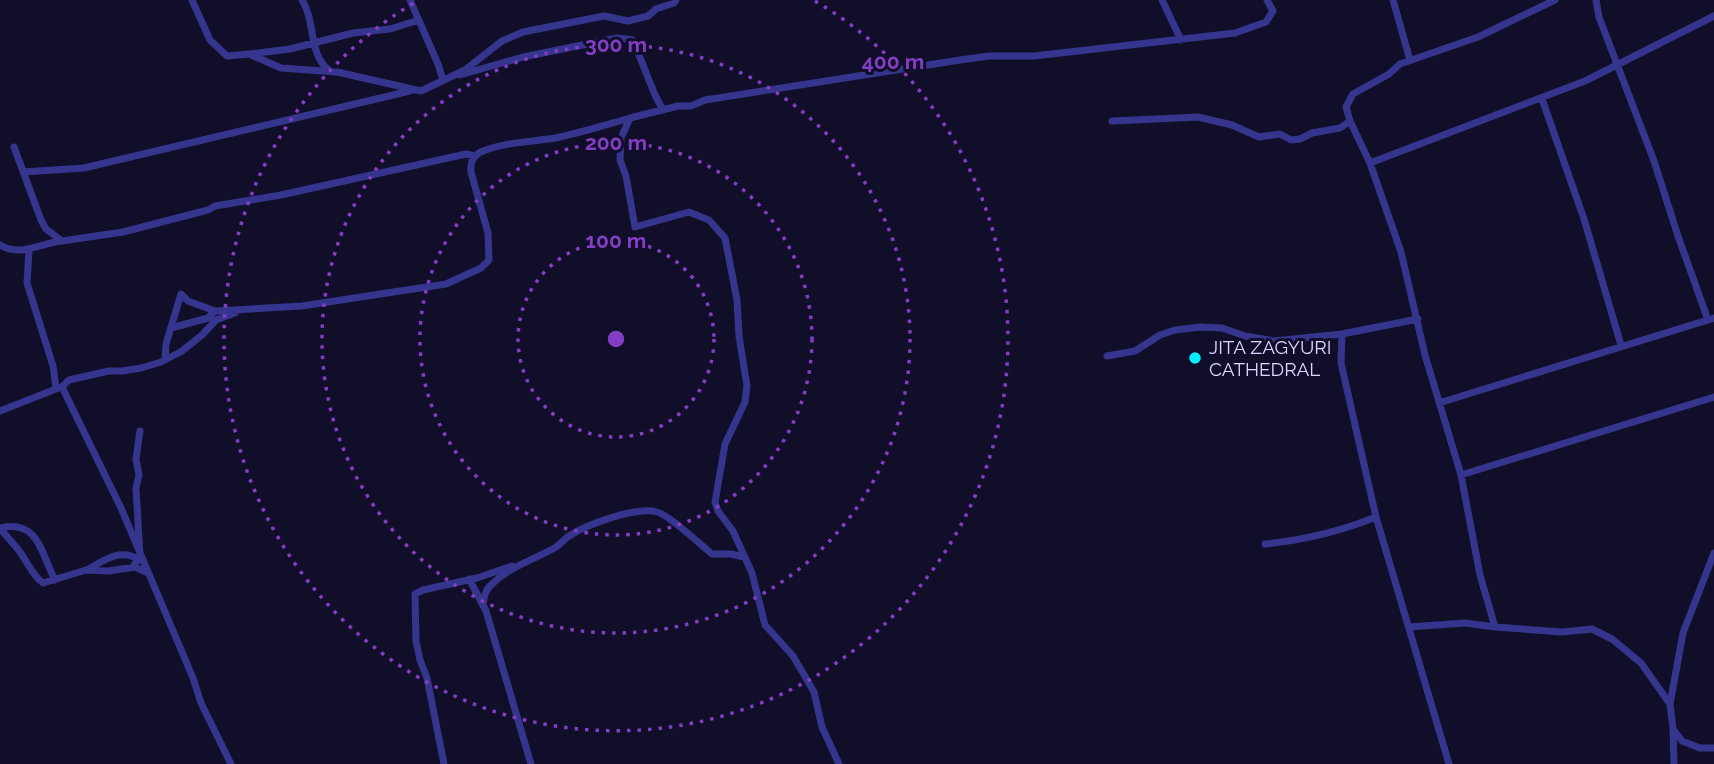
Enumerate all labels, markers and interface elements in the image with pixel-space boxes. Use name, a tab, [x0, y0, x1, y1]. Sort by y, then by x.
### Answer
text: 300 m	[585, 32, 647, 57]
text: 400 m	[862, 49, 924, 74]
text: 200 m	[585, 130, 647, 155]
text: 100 m	[586, 228, 646, 253]
centre of rings	[604, 327, 628, 351]
place label: JITA ZAGYURI CATHEDRAL	[1209, 336, 1331, 380]
marker: JITA ZAGYURI CATHEDRAL	[1187, 350, 1203, 366]

